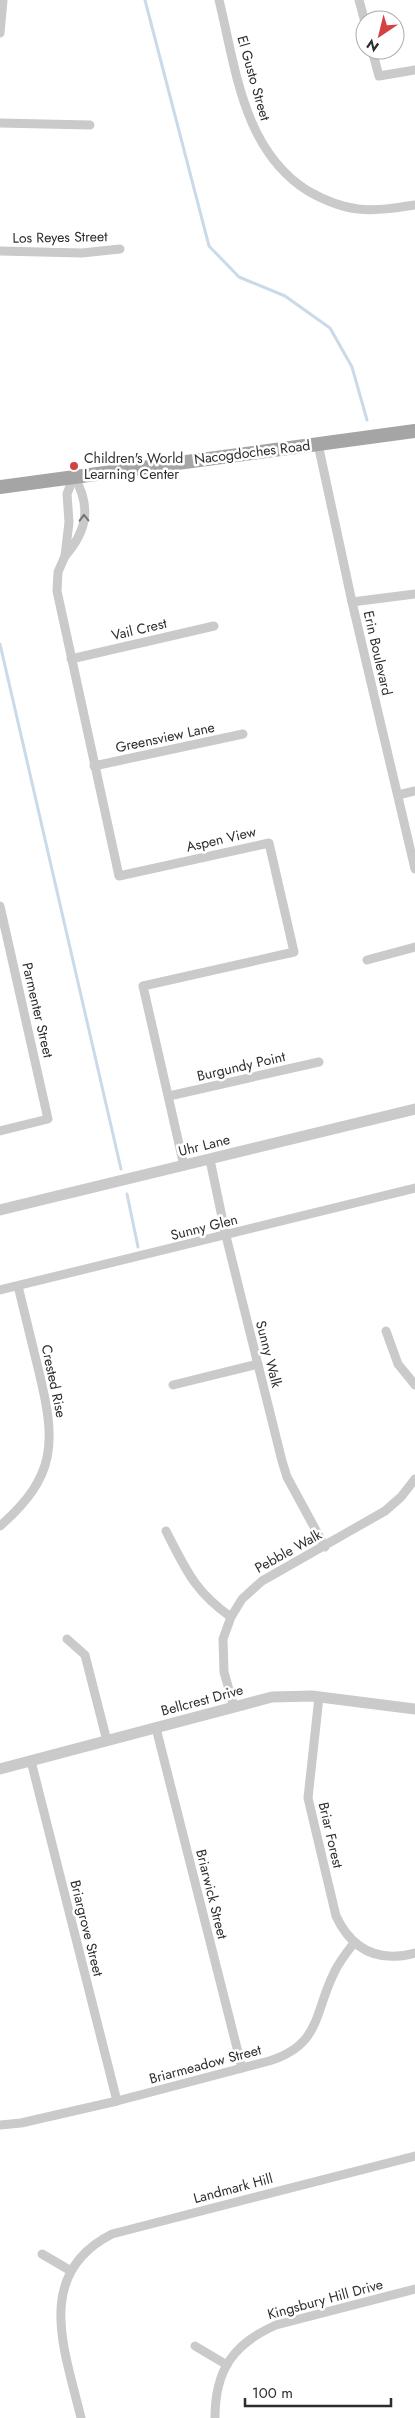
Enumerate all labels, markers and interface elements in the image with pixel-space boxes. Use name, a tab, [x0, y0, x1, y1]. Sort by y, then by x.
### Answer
north arrow	[355, 10, 405, 60]
street label: El Gusto Street	[232, 33, 276, 123]
text: N	[362, 34, 383, 57]
street label: Los Reyes Street	[12, 226, 108, 248]
street label: Nacogdoches Road	[193, 435, 311, 469]
place label: Children's World Learning Center	[84, 448, 183, 484]
marker: Children's World Learning Center	[68, 460, 80, 472]
one-way arrow	[79, 513, 89, 521]
street label: Erin Boulevard	[359, 609, 397, 697]
street label: Vail Crest	[109, 613, 169, 645]
street label: Greensview Lane	[114, 717, 216, 757]
street label: Aspen View	[184, 821, 258, 857]
street label: Parmenter Street	[17, 960, 59, 1060]
street label: Burgundy Point	[195, 1046, 288, 1086]
street label: Uhr Lane	[176, 1129, 232, 1161]
street label: Sunny Glen	[168, 1209, 240, 1245]
street label: Sunny Walk	[251, 1318, 287, 1391]
street label: Crested Rise	[37, 1343, 71, 1419]
street label: Pebble Walk	[251, 1524, 326, 1578]
street label: Bellcrest Drive	[159, 1679, 245, 1721]
street label: Briar Forest	[314, 1800, 348, 1871]
street label: Briarwick Street	[191, 1847, 233, 1942]
street label: Briargrove Street	[65, 1878, 109, 1979]
street label: Briarmeadow Street	[147, 2039, 264, 2089]
street label: Landmark Hill	[191, 2168, 275, 2208]
street label: Kingsbury Hill Drive	[265, 2274, 385, 2324]
scale bar	[245, 2376, 391, 2408]
text: 100 m	[252, 2382, 293, 2404]

